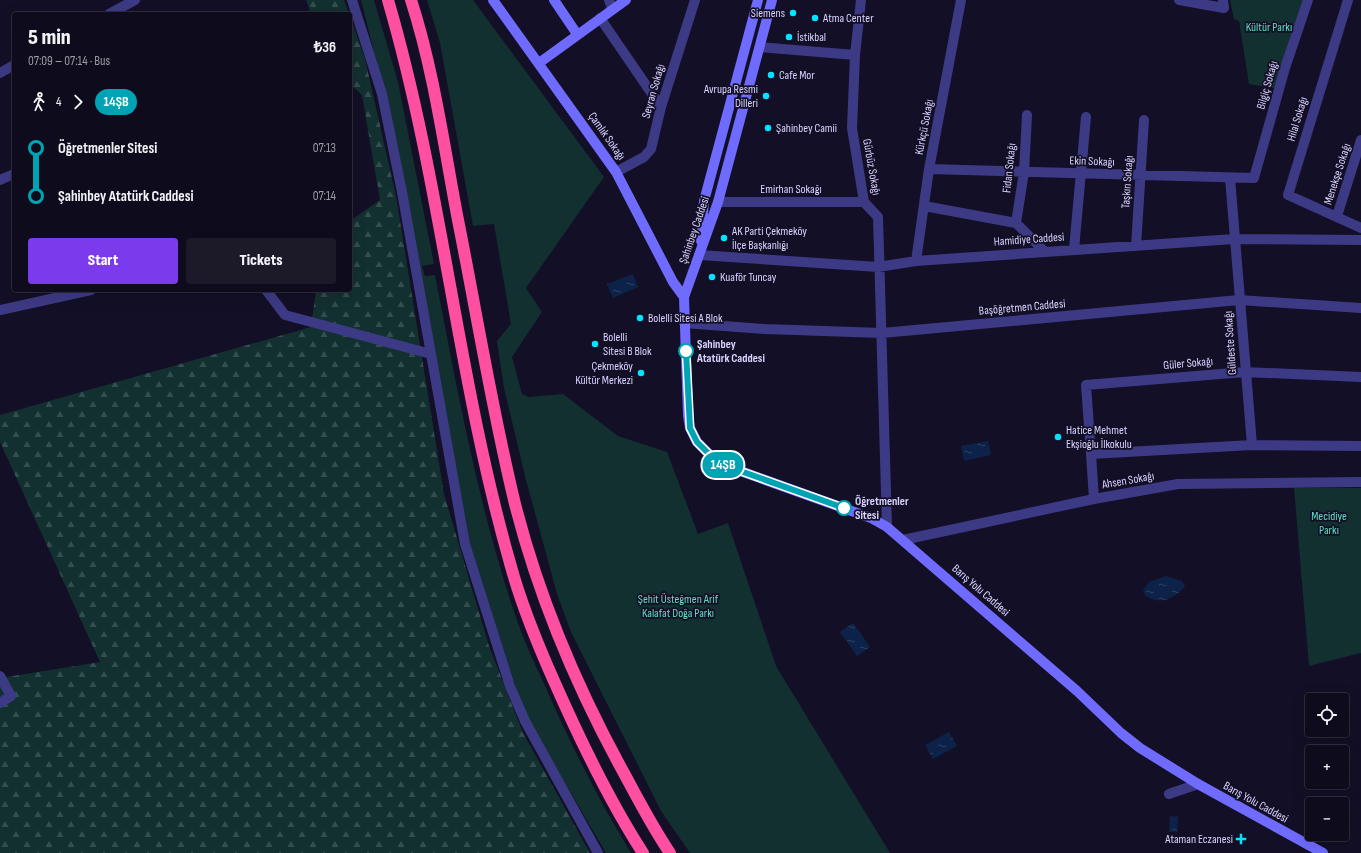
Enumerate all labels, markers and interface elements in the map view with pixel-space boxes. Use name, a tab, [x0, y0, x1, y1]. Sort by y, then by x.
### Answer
place label: Siemens	[751, 6, 785, 21]
marker: Siemens	[788, 8, 798, 18]
place label: Atma Center	[822, 11, 874, 26]
marker: Atma Center	[810, 13, 820, 23]
park label: Kültür Parkı	[1246, 20, 1292, 35]
text: 5 min	[28, 24, 71, 51]
place label: İstikbal	[797, 30, 826, 45]
marker: İstikbal	[784, 32, 794, 42]
text: ₺36	[314, 38, 336, 57]
text: 07:09 – 07:14 · Bus	[28, 53, 110, 69]
street label: Bilgiç Sokağı	[1253, 59, 1282, 111]
street label: Seyran Sokağı	[639, 62, 668, 120]
place label: Cafe Mor	[779, 68, 815, 83]
marker: Cafe Mor	[766, 70, 776, 80]
place label: Avrupa Resmi Dilleri	[703, 82, 758, 111]
icon: walk	[28, 91, 50, 113]
icon: forward	[67, 91, 89, 113]
marker: Avrupa Resmi Dilleri	[761, 91, 771, 101]
text: 14ŞB	[103, 93, 129, 110]
text: 4	[56, 94, 61, 110]
street label: Hilal Sokağı	[1284, 95, 1311, 143]
street label: Kürkçü Sokağı	[912, 98, 937, 156]
street label: Çamlık Sokağı	[585, 109, 629, 163]
place label: Şahinbey Camii	[776, 121, 837, 136]
marker: Şahinbey Camii	[763, 123, 773, 133]
street label: Gürbüz Sokağı	[859, 138, 884, 196]
text: Öğretmenler Sitesi	[58, 139, 157, 158]
text: 07:13	[313, 140, 336, 156]
street label: Fidan Sokağı	[999, 142, 1020, 194]
street label: Menekşe Sokağı	[1320, 142, 1354, 207]
street label: Ekin Sokağı	[1069, 153, 1115, 170]
street label: Taşkın Sokağı	[1118, 155, 1137, 209]
street label: Emirhan Sokağı	[760, 182, 822, 197]
text: Şahinbey Atatürk Caddesi	[58, 187, 194, 206]
text: 07:14	[313, 188, 336, 204]
street label: Şahinbey Caddesi	[676, 195, 713, 266]
place label: AK Parti Çekmeköy İlçe Başkanlığı	[731, 224, 807, 253]
street label: Hamidiye Caddesi	[993, 230, 1065, 249]
marker: AK Parti Çekmeköy İlçe Başkanlığı	[719, 233, 729, 243]
button: Start	[28, 238, 178, 284]
button: Tickets	[186, 238, 336, 284]
place label: Kuaför Tuncay	[720, 270, 777, 285]
marker: Kuaför Tuncay	[707, 272, 717, 282]
street label: Başöğretmen Caddesi	[978, 296, 1066, 319]
street label: Güldeste Sokağı	[1221, 310, 1240, 375]
place label: Bolelli Sitesi A Blok	[648, 311, 723, 326]
marker: Bolelli Sitesi A Blok	[635, 313, 645, 323]
place label: Bolelli Sitesi B Blok	[603, 330, 652, 359]
place label: Şahinbey Atatürk Caddesi	[696, 337, 765, 366]
marker: Bolelli Sitesi B Blok	[590, 339, 600, 349]
marker: Şahinbey Atatürk Caddesi	[678, 343, 694, 359]
street label: Güler Sokağı	[1163, 354, 1213, 373]
place label: Çekmeköy Kültür Merkezi	[575, 359, 633, 388]
marker: Çekmeköy Kültür Merkezi	[636, 368, 646, 378]
place label: Hatice Mehmet Ekşioğlu İlkokulu	[1066, 423, 1132, 452]
marker: Hatice Mehmet Ekşioğlu İlkokulu	[1053, 432, 1063, 442]
line badge: 14ŞB	[695, 452, 751, 478]
text: 14ŞB	[710, 456, 736, 473]
street label: Ahsen Sokağı	[1100, 469, 1155, 493]
place label: Öğretmenler Sitesi	[855, 494, 909, 523]
marker: Öğretmenler Sitesi	[836, 500, 852, 516]
park label: Mecidiye Parkı	[1311, 509, 1347, 538]
street label: Barış Yolu Caddesi	[949, 561, 1013, 620]
park label: Şehit Üsteğmen Arif Kalafat Doğa Parkı	[638, 592, 719, 621]
map controls	[1305, 693, 1349, 841]
button: locate	[1305, 693, 1349, 737]
button: +	[1305, 745, 1349, 789]
street label: Barış Yolu Caddesi	[1221, 778, 1291, 826]
button: −	[1305, 797, 1349, 841]
place label: Ataman Eczanesi	[1164, 832, 1233, 847]
marker: Ataman Eczanesi	[1236, 834, 1246, 844]

